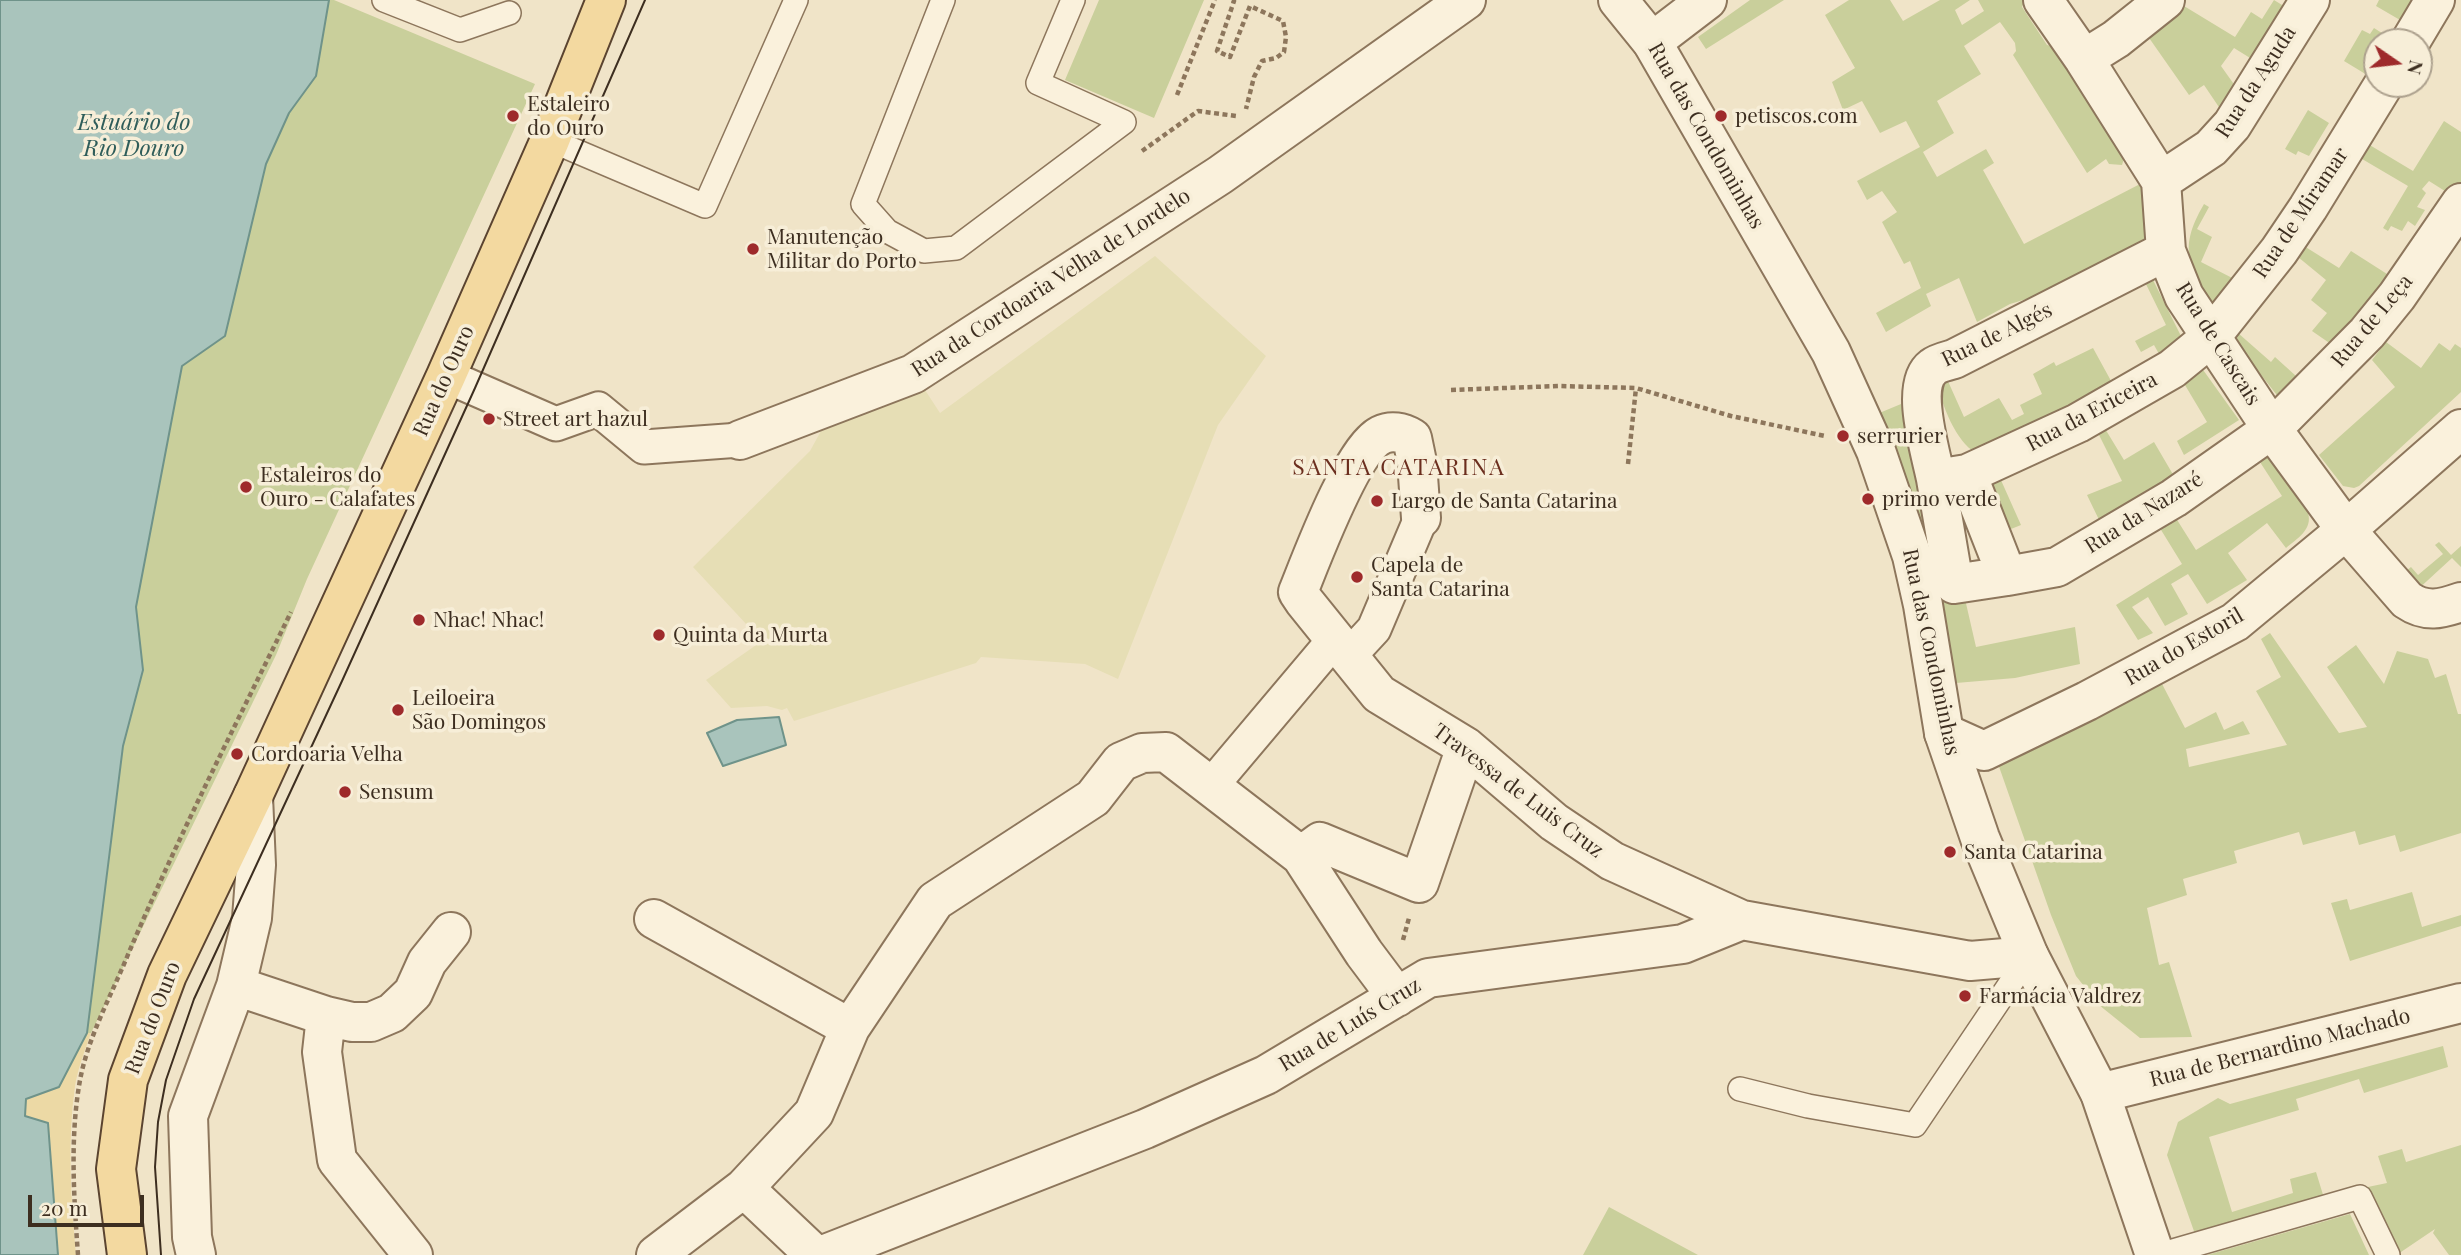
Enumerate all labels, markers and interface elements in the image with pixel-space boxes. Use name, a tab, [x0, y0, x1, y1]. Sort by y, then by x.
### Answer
street label: Rua da Aguda	[2210, 21, 2302, 143]
north arrow	[2363, 28, 2433, 98]
street label: Rua das Condominhas	[1642, 39, 1770, 233]
text: N	[2402, 58, 2431, 77]
place label: Estaleiro do Ouro	[527, 91, 610, 141]
place label: petiscos.com	[1735, 103, 1858, 129]
marker: Estaleiro do Ouro	[505, 108, 521, 124]
marker: petiscos.com	[1713, 108, 1729, 124]
water label: Estuário do Rio Douro	[77, 109, 191, 163]
street label: Rua de Miramar	[2248, 143, 2354, 283]
street label: Rua da Cordoaria Velha de Lordelo	[907, 183, 1195, 383]
place label: Manutenção Militar do Porto	[767, 224, 917, 274]
marker: Manutenção Militar do Porto	[745, 241, 761, 257]
street label: Rua de Leça	[2326, 270, 2418, 372]
street label: Rua de Cascais	[2170, 278, 2266, 410]
street label: Rua de Algés	[1938, 297, 2056, 373]
street label: Rua do Ouro	[408, 322, 480, 440]
street label: Rua da Ericeira	[2022, 367, 2162, 457]
place label: Street art hazul	[503, 406, 648, 432]
marker: Street art hazul	[481, 411, 497, 427]
place label: serrurier	[1857, 423, 1943, 449]
marker: serrurier	[1835, 428, 1851, 444]
district label: SANTA CATARINA	[1294, 454, 1504, 482]
place label: Estaleiros do Ouro - Calafates	[260, 462, 415, 512]
street label: Rua da Nazaré	[2080, 467, 2208, 559]
marker: Estaleiros do Ouro - Calafates	[238, 479, 254, 495]
place label: primo verde	[1882, 486, 1998, 512]
place label: Largo de Santa Catarina	[1391, 488, 1618, 514]
marker: primo verde	[1860, 491, 1876, 507]
marker: Largo de Santa Catarina	[1369, 493, 1385, 509]
street label: Rua das Condominhas	[1897, 546, 1965, 758]
place label: Capela de Santa Catarina	[1371, 552, 1510, 602]
marker: Capela de Santa Catarina	[1349, 569, 1365, 585]
street label: Rua do Estoril	[2120, 603, 2248, 691]
place label: Nhac! Nhac!	[433, 607, 544, 633]
marker: Nhac! Nhac!	[411, 612, 427, 628]
place label: Quinta da Murta	[673, 622, 828, 648]
marker: Quinta da Murta	[651, 627, 667, 643]
place label: Leiloeira São Domingos	[412, 685, 546, 735]
marker: Leiloeira São Domingos	[390, 702, 406, 718]
street label: Travessa de Luis Cruz	[1428, 719, 1608, 863]
place label: Cordoaria Velha	[251, 741, 403, 767]
marker: Cordoaria Velha	[229, 746, 245, 762]
place label: Sensum	[359, 779, 434, 805]
marker: Sensum	[337, 784, 353, 800]
place label: Santa Catarina	[1964, 839, 2103, 865]
marker: Santa Catarina	[1942, 844, 1958, 860]
street label: Rua do Ouro	[120, 958, 186, 1078]
street label: Rua de Luís Cruz	[1275, 973, 1425, 1077]
place label: Farmácia Valdrez	[1979, 983, 2142, 1009]
marker: Farmácia Valdrez	[1957, 988, 1973, 1004]
street label: Rua de Bernardino Machado	[2147, 1003, 2413, 1093]
scale bar	[32, 1182, 147, 1226]
text: 20 m	[41, 1193, 88, 1221]

